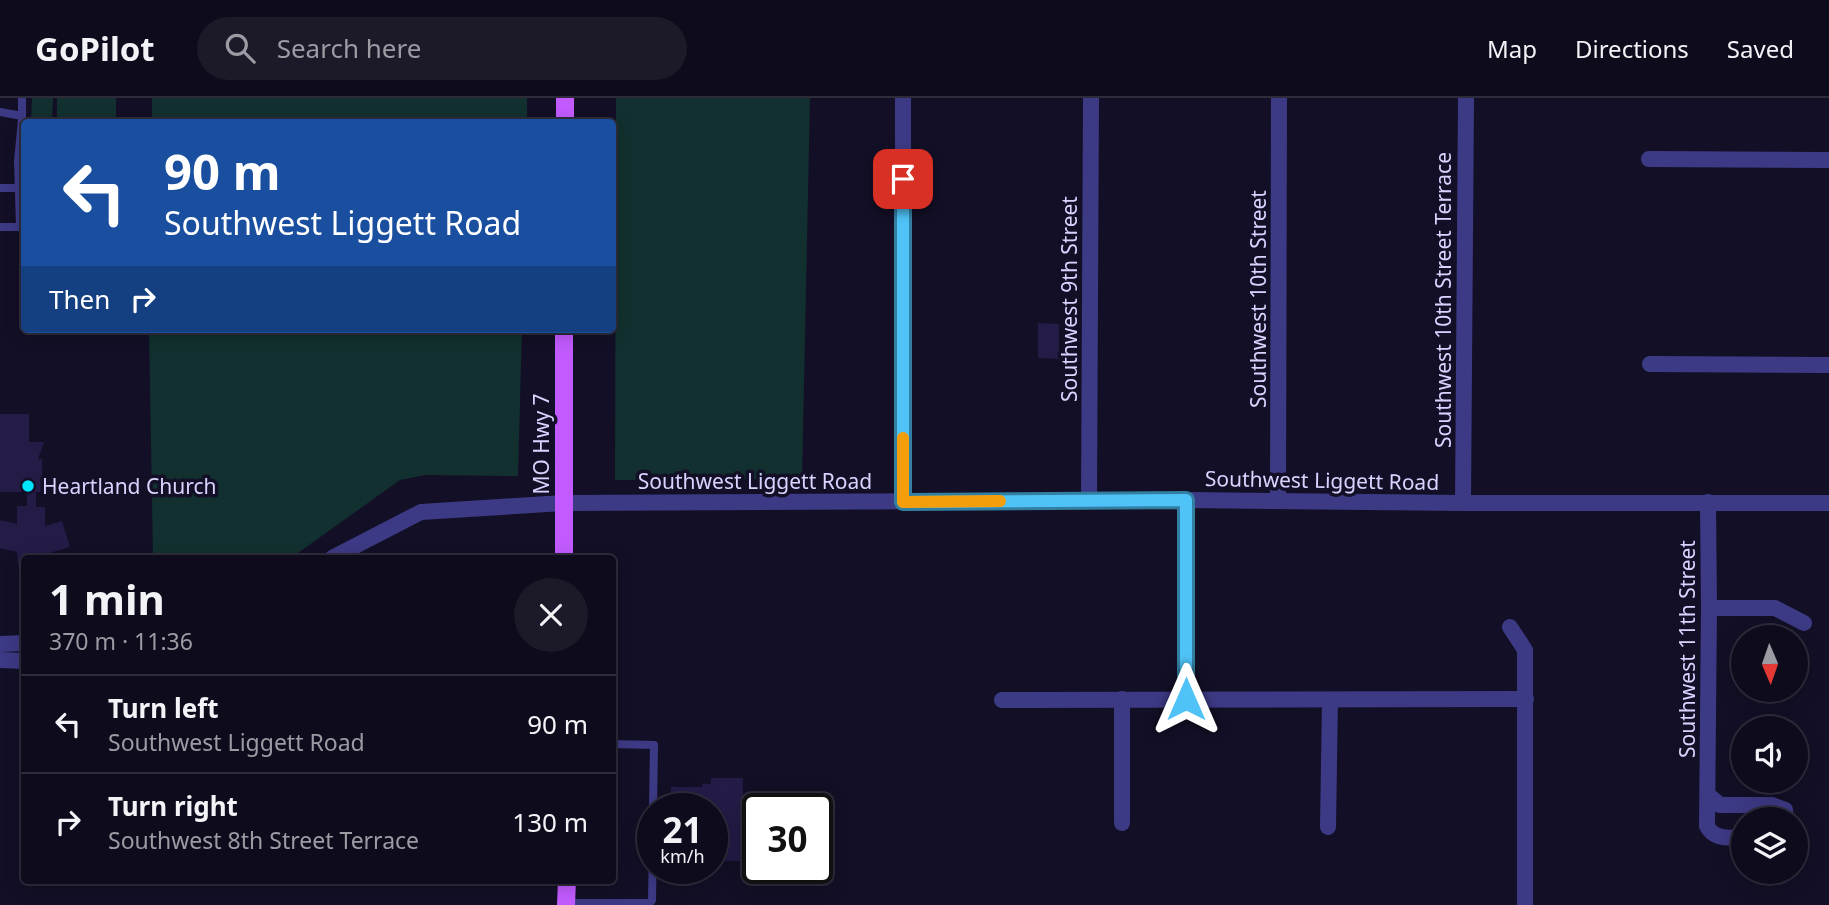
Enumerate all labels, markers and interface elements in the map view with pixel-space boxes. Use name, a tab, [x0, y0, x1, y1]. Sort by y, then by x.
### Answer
search box	[197, 17, 687, 80]
text: GoPilot	[35, 26, 155, 71]
icon: search	[221, 29, 259, 67]
text: Search here	[277, 30, 421, 66]
text: Map	[1487, 32, 1537, 65]
text: Directions	[1575, 32, 1689, 65]
text: Saved	[1727, 32, 1794, 65]
text: 90 m	[164, 138, 281, 204]
icon: left	[49, 147, 140, 238]
pin	[873, 149, 933, 209]
street label: Southwest 10th Street Terrace	[1429, 152, 1457, 448]
icon: arrive	[884, 160, 922, 198]
street label: Southwest 10th Street	[1244, 190, 1272, 408]
street label: Southwest 9th Street	[1055, 196, 1083, 402]
text: Southwest Liggett Road	[164, 201, 521, 244]
icon: right	[124, 280, 162, 318]
text: Then	[49, 281, 110, 317]
street label: MO Hwy 7	[527, 393, 555, 495]
street label: Southwest Liggett Road	[1205, 464, 1439, 496]
street label: Southwest Liggett Road	[638, 467, 872, 495]
place label: Heartland Church	[42, 472, 217, 500]
marker: Heartland Church	[20, 478, 36, 494]
street label: Southwest 11th Street	[1673, 540, 1701, 758]
text: 1 min	[49, 570, 165, 627]
button: close	[514, 578, 588, 652]
text: 370 m · 11:36	[49, 625, 193, 657]
north arrow	[1731, 625, 1808, 702]
map controls	[1731, 625, 1808, 884]
position arrow	[1149, 662, 1223, 736]
text: Turn left	[108, 690, 219, 726]
icon: left	[49, 705, 87, 743]
text: 90 m	[527, 706, 588, 742]
button: sound	[1731, 716, 1808, 793]
text: Southwest Liggett Road	[108, 726, 365, 758]
text: Turn right	[108, 788, 238, 824]
speed limit sign: 30	[742, 793, 833, 884]
icon: right	[49, 803, 87, 841]
text: 130 m	[512, 804, 588, 840]
text: 21	[662, 806, 703, 853]
button: layers	[1731, 807, 1808, 884]
text: Southwest 8th Street Terrace	[108, 824, 419, 856]
text: km/h	[660, 844, 705, 868]

